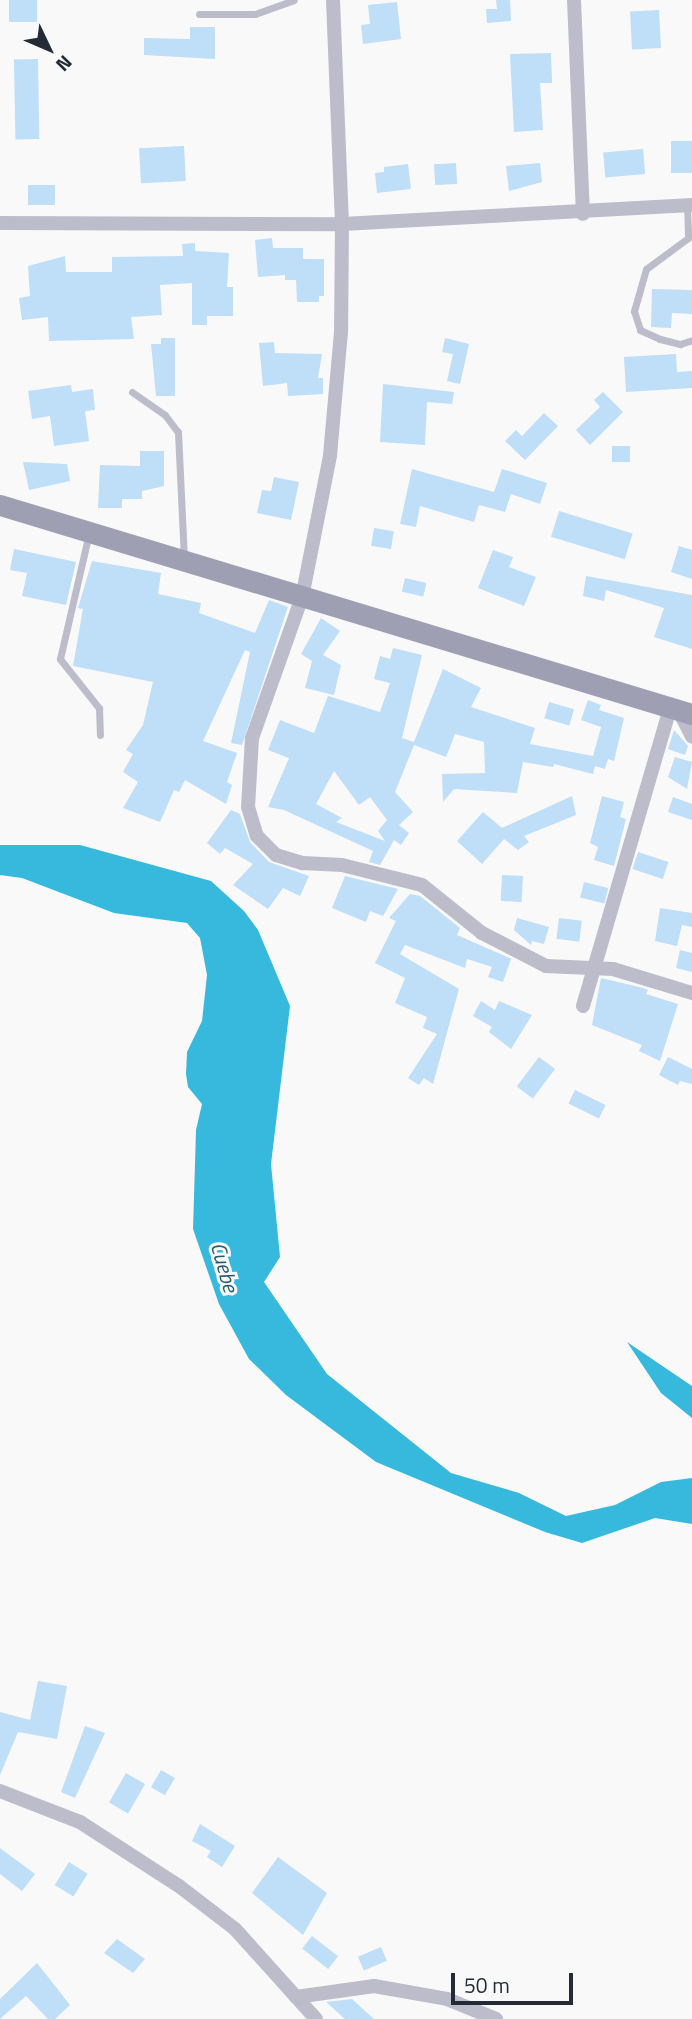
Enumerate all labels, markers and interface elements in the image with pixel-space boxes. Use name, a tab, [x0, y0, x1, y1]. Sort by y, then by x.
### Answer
north arrow	[14, 14, 84, 84]
text: N	[49, 49, 79, 79]
water label: Cuebe	[206, 1239, 244, 1295]
scale bar	[454, 1960, 576, 2004]
text: 50 m	[464, 1969, 510, 2001]

